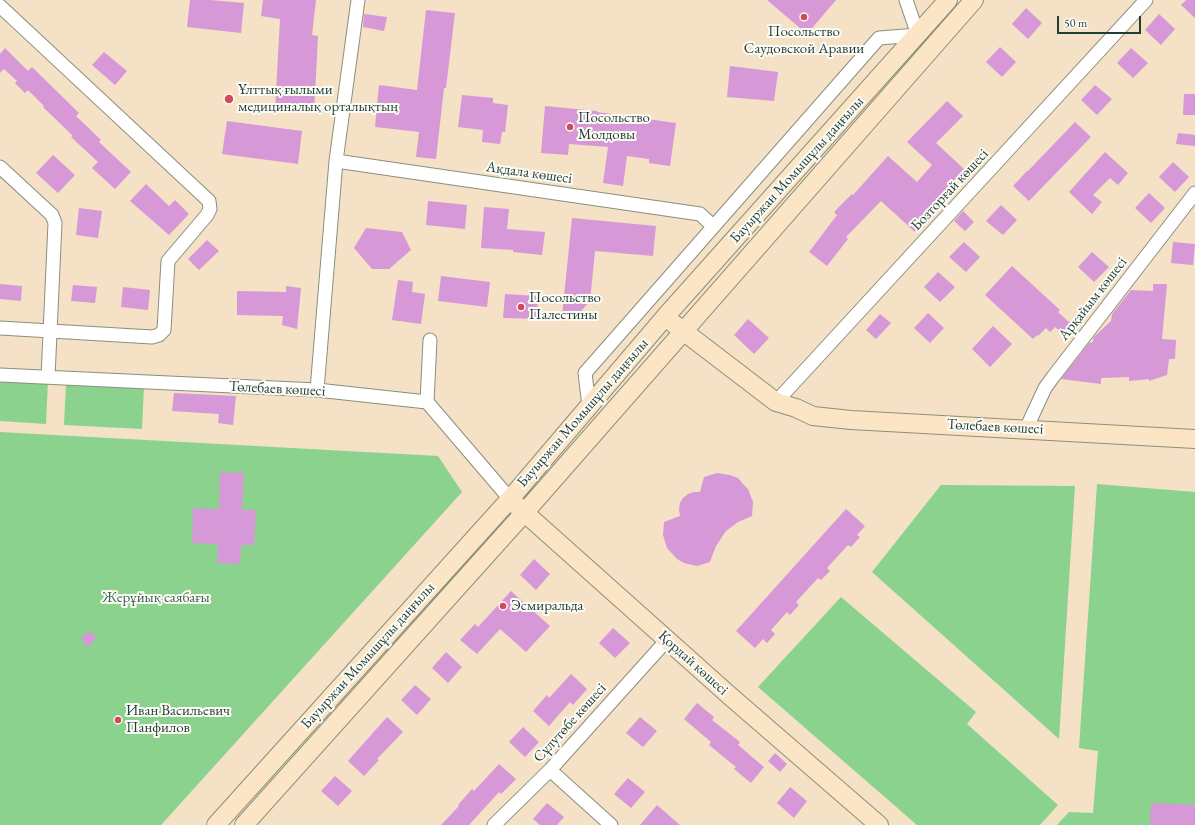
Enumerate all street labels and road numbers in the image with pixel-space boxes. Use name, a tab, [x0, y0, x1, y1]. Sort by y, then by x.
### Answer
street label: Бауыржан Момышұлы даңғылы	[726, 93, 868, 247]
street label: Бозторғай көшесі	[907, 145, 993, 235]
street label: Ақдала көшесі	[485, 158, 573, 188]
street label: Арқайым көшесі	[1055, 254, 1131, 344]
street label: Бауыржан Момышұлы даңғылы	[513, 335, 653, 491]
street label: Төлебаев көшесі	[228, 377, 326, 401]
street label: Төлебаев көшесі	[946, 415, 1044, 439]
street label: Бауыржан Момышұлы даңғылы	[297, 579, 439, 733]
street label: Қордай көшесі	[654, 627, 732, 699]
street label: Сұлутөбе көшесі	[530, 680, 610, 766]

